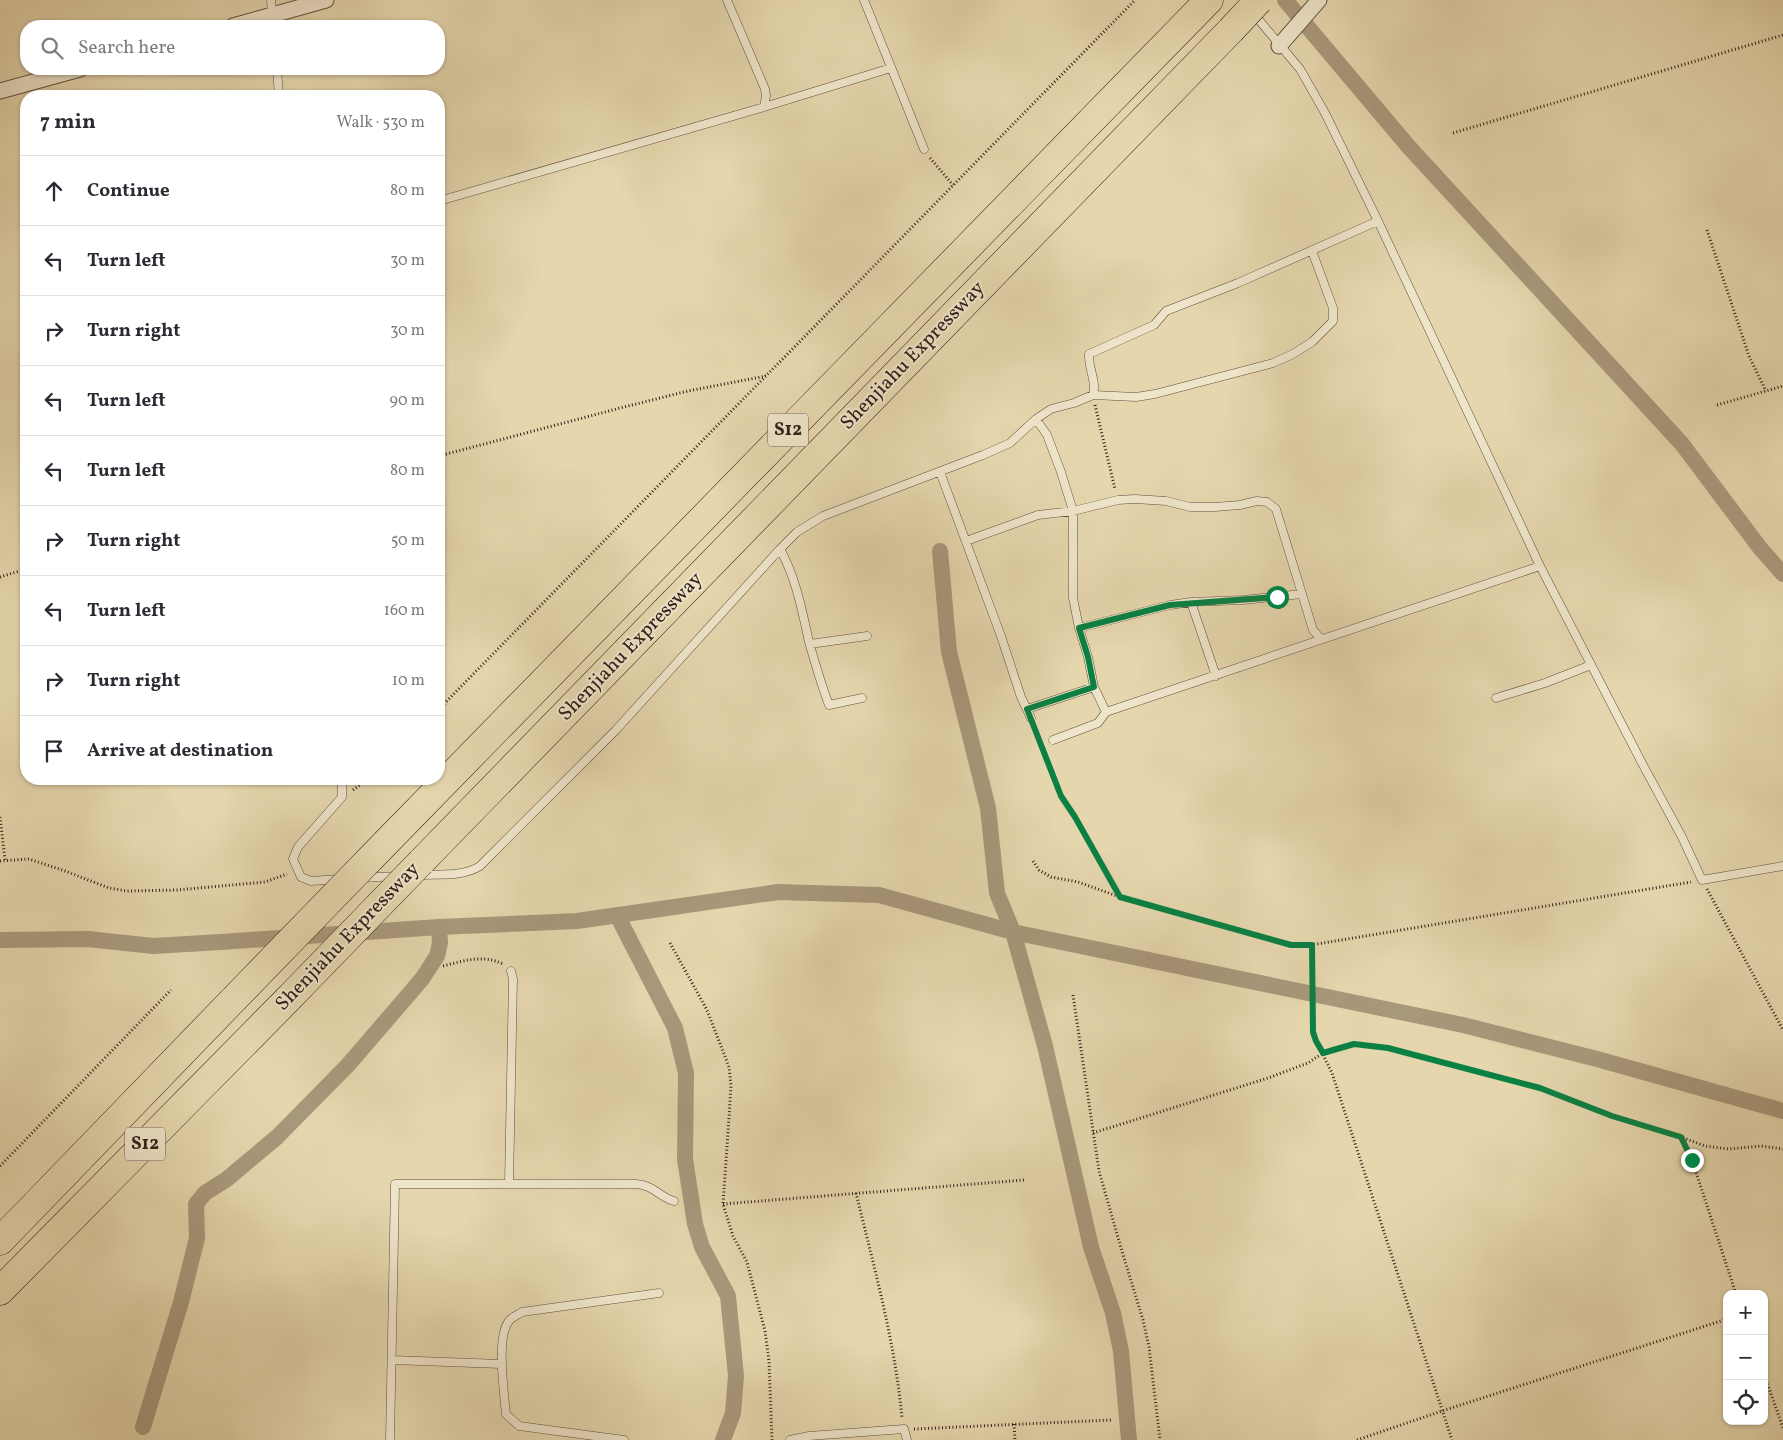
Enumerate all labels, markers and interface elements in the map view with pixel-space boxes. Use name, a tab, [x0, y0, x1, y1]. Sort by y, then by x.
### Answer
search box	[20, 20, 445, 75]
icon: search	[38, 34, 66, 62]
text: Search here	[78, 35, 175, 61]
text: 7 min	[40, 108, 96, 137]
text: Walk · 530 m	[337, 112, 425, 134]
icon: ahead	[40, 177, 68, 205]
text: Continue	[87, 178, 170, 204]
text: 80 m	[390, 180, 425, 202]
icon: left	[40, 247, 68, 275]
text: Turn left	[87, 248, 166, 274]
text: 30 m	[390, 250, 425, 272]
street label: Shenjiahu Expressway	[834, 275, 992, 437]
icon: right	[40, 317, 68, 345]
text: Turn right	[87, 318, 180, 344]
text: 30 m	[390, 320, 425, 342]
icon: left	[40, 387, 68, 415]
text: Turn left	[87, 388, 166, 414]
text: 90 m	[389, 390, 425, 412]
road number: S12	[768, 414, 808, 446]
icon: left	[40, 457, 68, 485]
text: Turn left	[87, 458, 166, 484]
text: 80 m	[390, 460, 425, 482]
icon: right	[40, 527, 68, 555]
text: Turn right	[87, 528, 180, 554]
text: 50 m	[391, 530, 425, 552]
street label: Shenjiahu Expressway	[552, 566, 710, 728]
route start	[1266, 586, 1289, 609]
icon: left	[40, 597, 68, 625]
text: Turn left	[87, 598, 166, 624]
text: 160 m	[384, 600, 425, 622]
icon: right	[40, 667, 68, 695]
text: Turn right	[87, 668, 180, 694]
text: 10 m	[392, 670, 425, 692]
icon: arrive	[40, 737, 68, 765]
text: Arrive at destination	[87, 738, 273, 764]
street label: Shenjiahu Expressway	[269, 856, 427, 1018]
road number: S12	[125, 1128, 165, 1160]
route end	[1681, 1149, 1704, 1172]
map controls	[1723, 1290, 1768, 1425]
button: +	[1723, 1290, 1768, 1335]
button: −	[1723, 1335, 1768, 1380]
button: locate	[1723, 1380, 1768, 1425]

